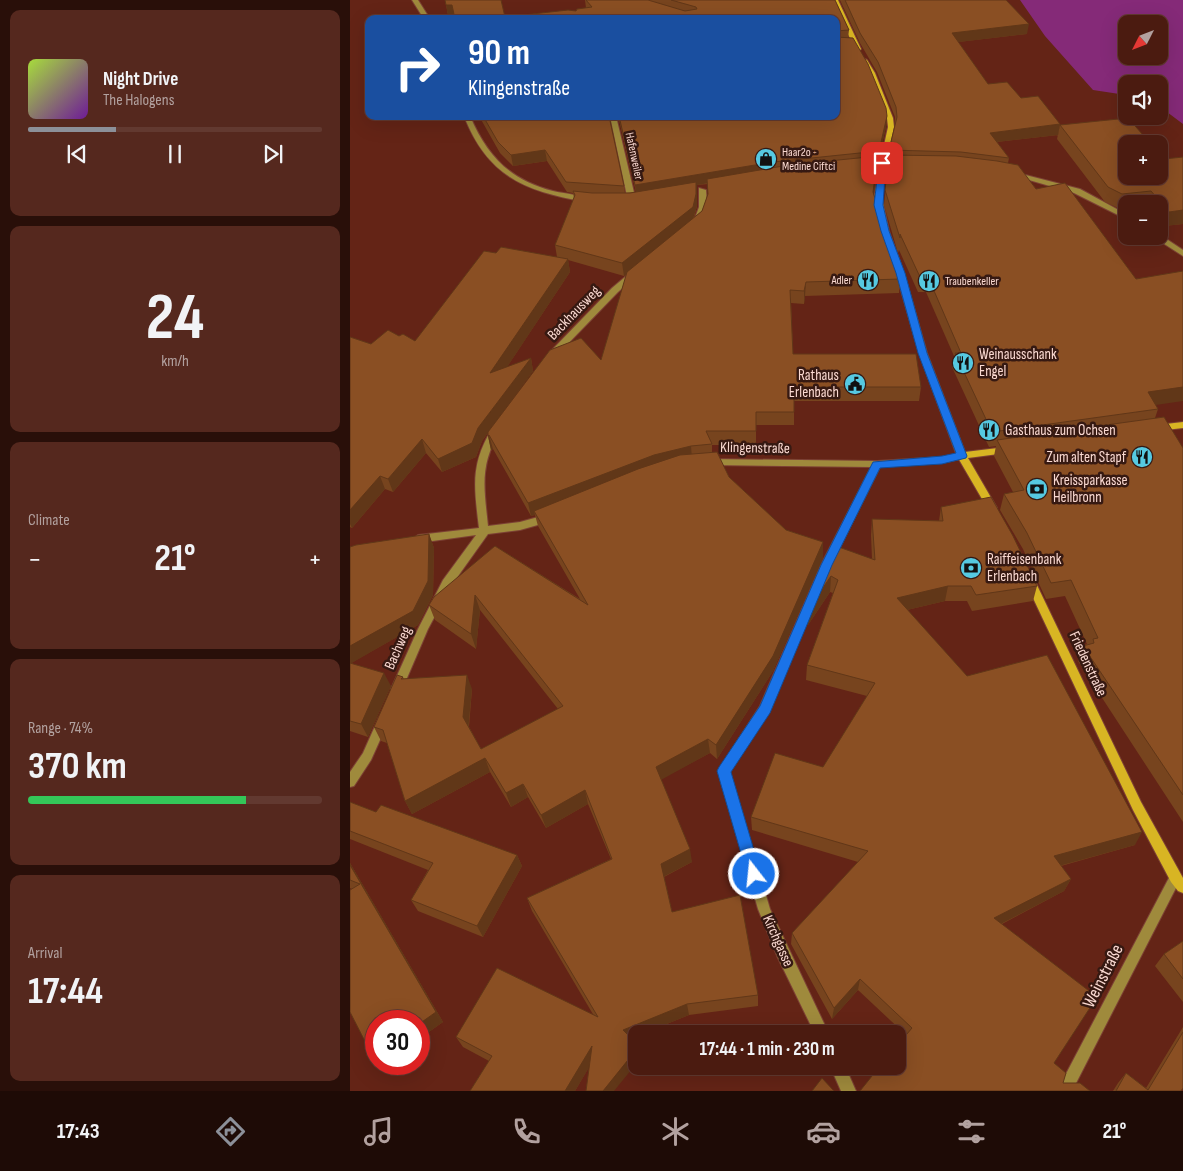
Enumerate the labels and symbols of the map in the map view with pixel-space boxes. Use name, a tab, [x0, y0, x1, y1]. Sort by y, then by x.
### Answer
north arrow	[1118, 15, 1168, 65]
street label: Hafenweiler	[622, 131, 646, 182]
pin	[861, 142, 903, 184]
place label: Haar2o - Medine Ciftci	[782, 145, 835, 174]
shop icon: Haar2o - Medine Ciftci	[754, 147, 778, 171]
restaurant icon: Adler	[856, 268, 880, 292]
restaurant icon: Traubenkeller	[917, 269, 941, 293]
place label: Adler	[831, 273, 853, 288]
place label: Traubenkeller	[945, 274, 999, 289]
street label: Backhausweg	[543, 282, 605, 344]
place label: Weinausschank Engel	[979, 345, 1057, 381]
restaurant icon: Weinausschank Engel	[951, 351, 975, 375]
place label: Rathaus Erlenbach	[789, 366, 839, 402]
public building icon: Rathaus Erlenbach	[843, 372, 867, 396]
restaurant icon: Gasthaus zum Ochsen	[977, 418, 1001, 442]
place label: Gasthaus zum Ochsen	[1005, 421, 1116, 440]
street label: Klingenstraße	[720, 438, 790, 458]
restaurant icon: Zum alten Stapf	[1130, 445, 1154, 469]
place label: Zum alten Stapf	[1047, 448, 1127, 467]
place label: Kreissparkasse Heilbronn	[1053, 471, 1128, 507]
bank icon: Kreissparkasse Heilbronn	[1025, 477, 1049, 501]
place label: Raiffeisenbank Erlenbach	[987, 550, 1062, 586]
bank icon: Raiffeisenbank Erlenbach	[959, 556, 983, 580]
street label: Bachweg	[380, 623, 416, 673]
street label: Friedenstraße	[1065, 628, 1111, 700]
position arrow	[727, 847, 779, 899]
street label: Kirchgasse	[758, 912, 798, 970]
street label: Weinstraße	[1078, 941, 1128, 1011]
speed limit sign: 30	[365, 1010, 430, 1075]

